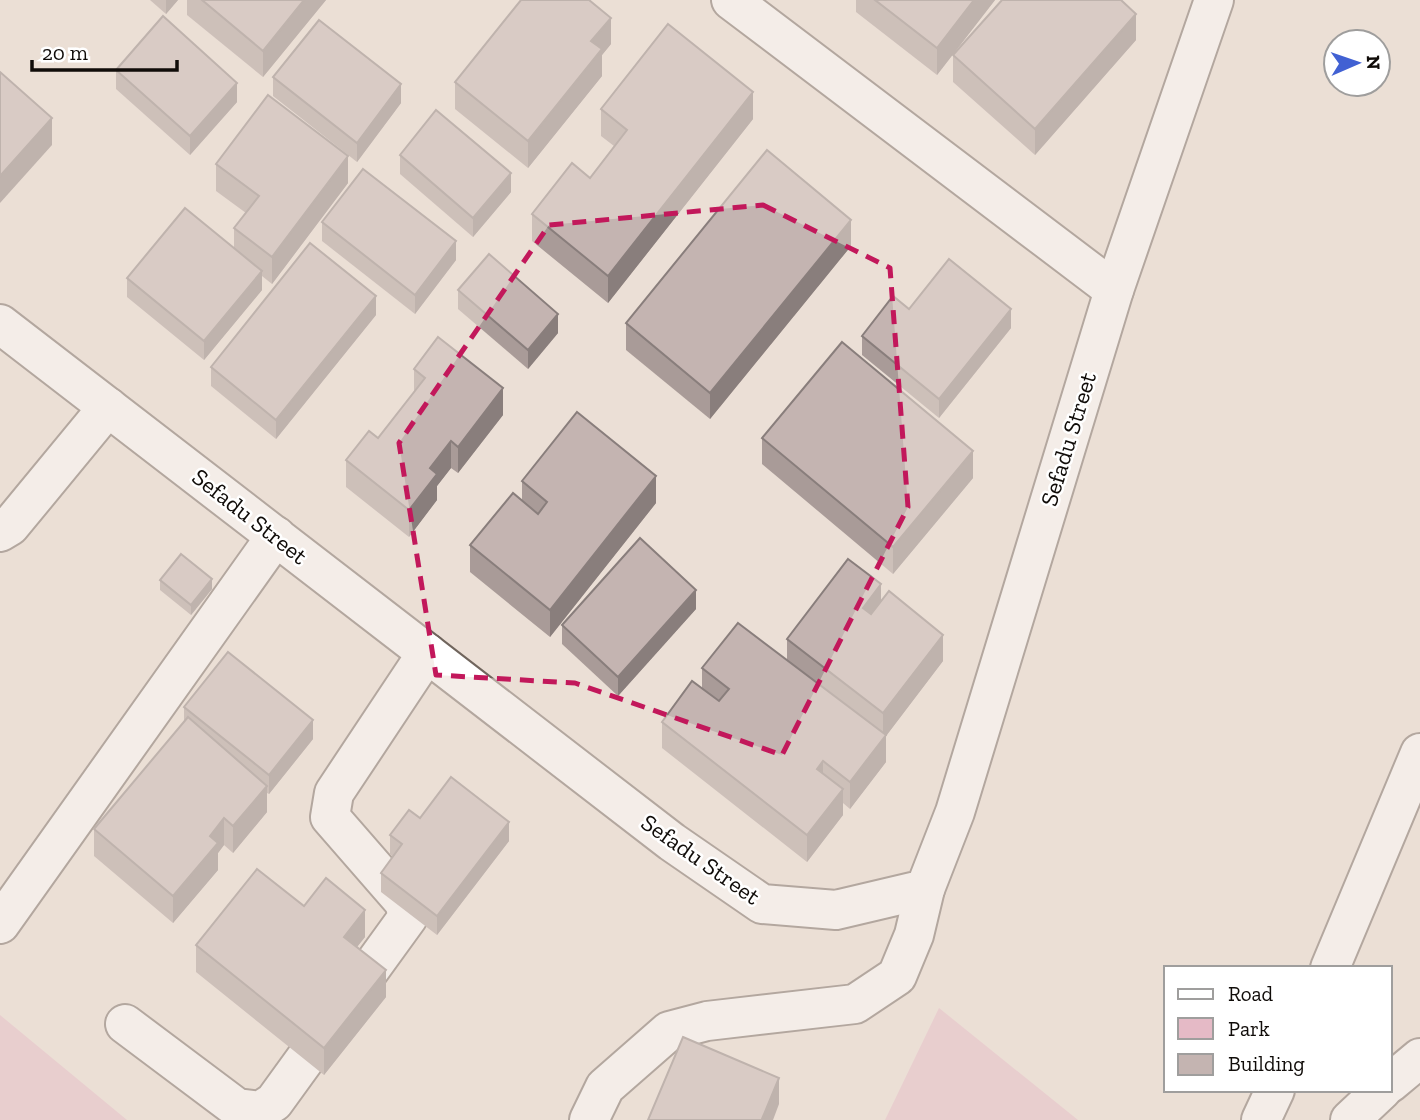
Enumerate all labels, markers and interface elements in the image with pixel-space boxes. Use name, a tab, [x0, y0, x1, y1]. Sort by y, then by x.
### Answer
scale bar	[32, 28, 177, 72]
north arrow	[1322, 28, 1392, 98]
text: 20 m	[42, 40, 88, 65]
text: N	[1362, 55, 1385, 70]
street label: Sefadu Street	[1034, 368, 1102, 510]
street label: Sefadu Street	[186, 462, 314, 570]
street label: Sefadu Street	[636, 807, 766, 911]
legend	[1164, 966, 1392, 1092]
text: Road	[1228, 981, 1274, 1006]
text: Park	[1228, 1016, 1270, 1041]
text: Building	[1228, 1051, 1305, 1076]

